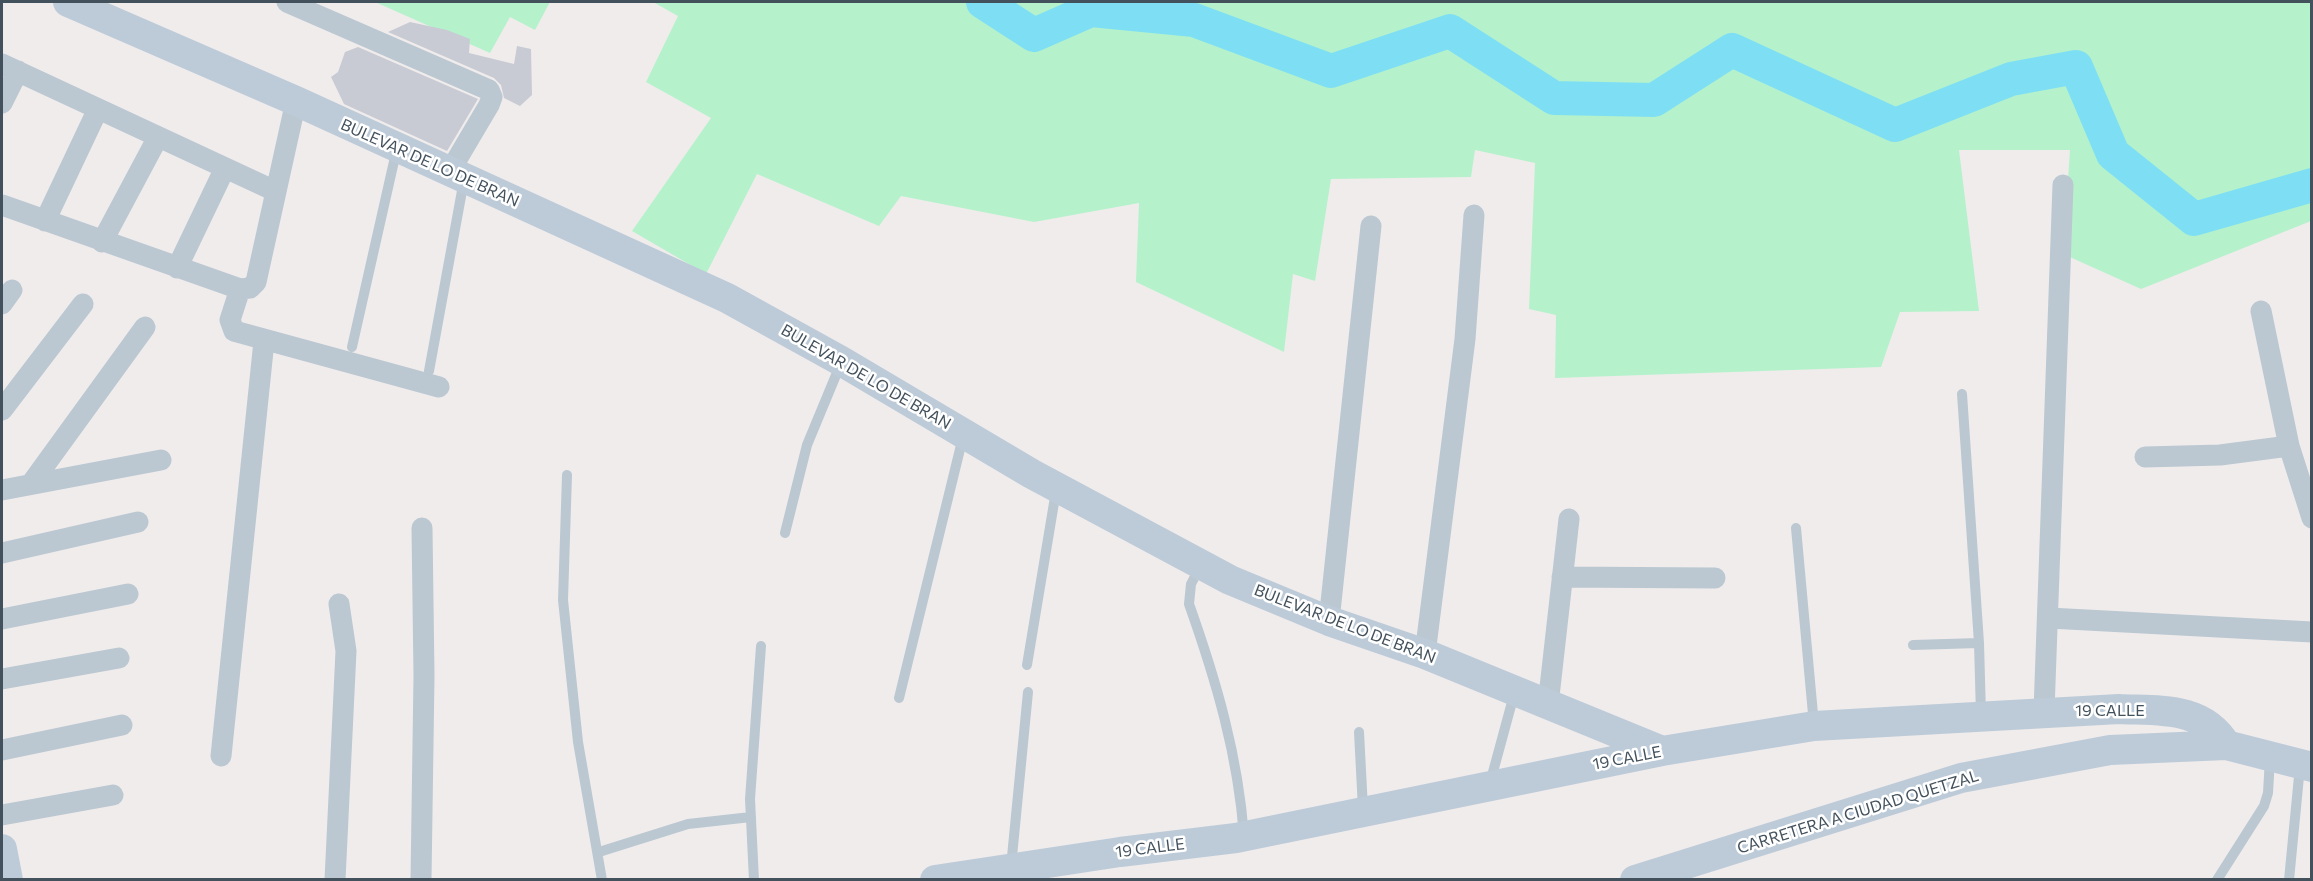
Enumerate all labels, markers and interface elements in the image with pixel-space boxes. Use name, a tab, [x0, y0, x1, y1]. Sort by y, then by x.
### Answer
street label: BULEVAR DE LO DE BRAN	[338, 115, 522, 211]
street label: BULEVAR DE LO DE BRAN	[778, 320, 954, 434]
street label: BULEVAR DE LO DE BRAN	[1251, 580, 1439, 668]
street label: 19 CALLE	[2075, 701, 2145, 721]
street label: 19 CALLE	[1591, 742, 1663, 774]
street label: CARRETERA A CIUDAD QUETZAL	[1735, 766, 1981, 858]
street label: 19 CALLE	[1114, 834, 1186, 862]

